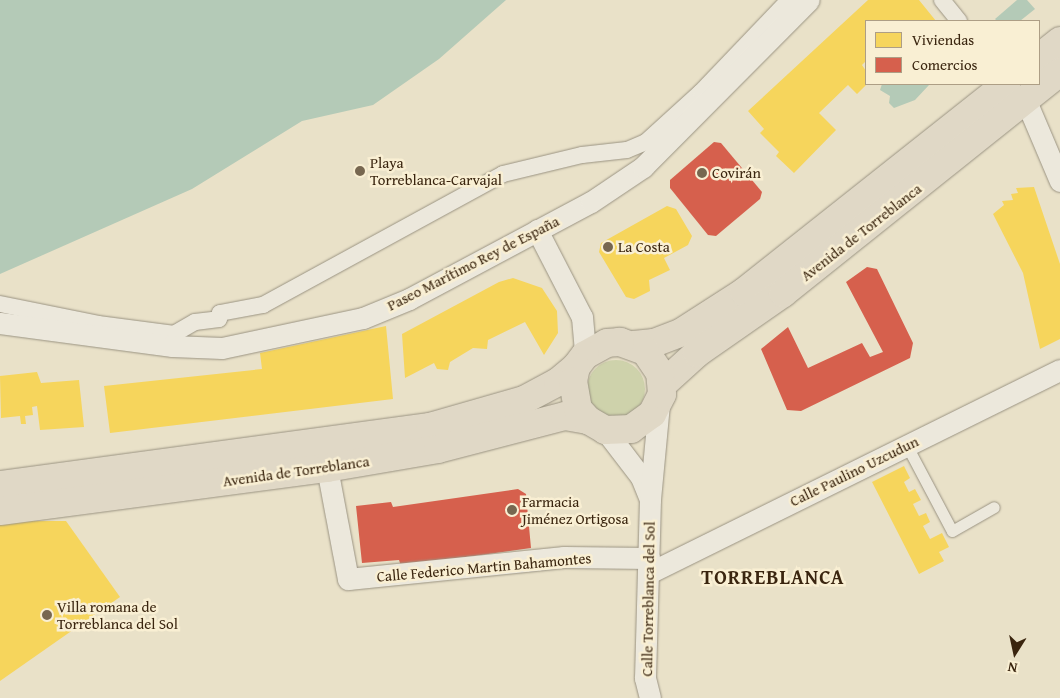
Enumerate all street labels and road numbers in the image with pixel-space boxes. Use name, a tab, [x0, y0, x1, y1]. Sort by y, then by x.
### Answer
street label: Avenida de Torreblanca	[797, 179, 925, 285]
street label: Paseo Marítimo Rey de España	[384, 212, 562, 314]
street label: Calle Paulino Uzcudun	[787, 432, 921, 510]
street label: Avenida de Torreblanca	[222, 452, 370, 490]
street label: Calle Torreblanca del Sol	[638, 521, 658, 677]
street label: Calle Federico Martin Bahamontes	[376, 549, 592, 585]

